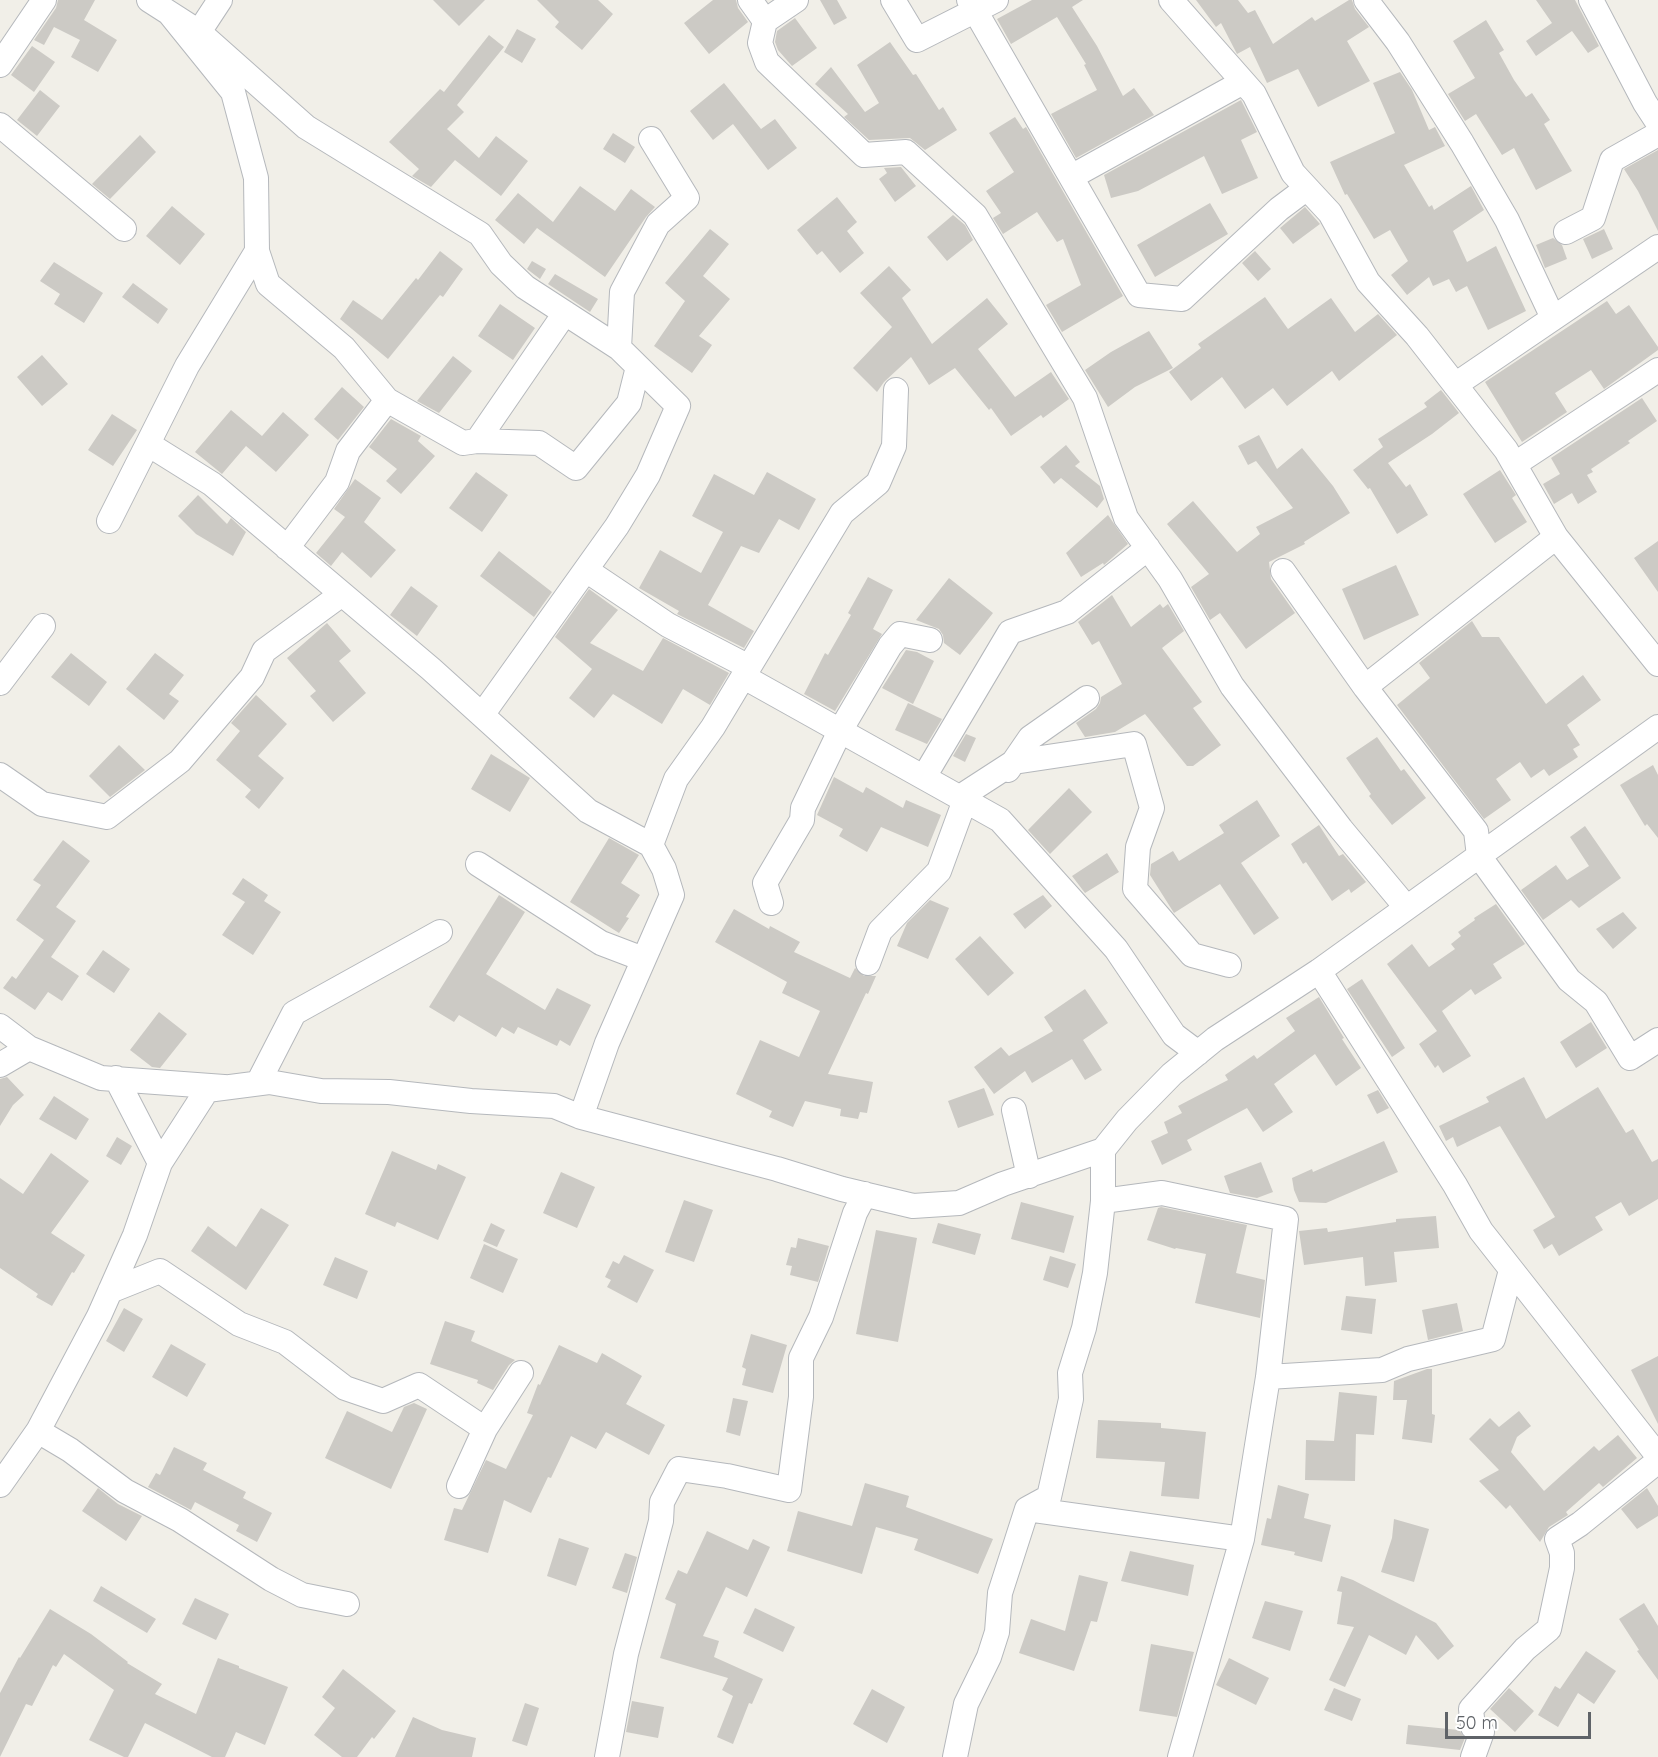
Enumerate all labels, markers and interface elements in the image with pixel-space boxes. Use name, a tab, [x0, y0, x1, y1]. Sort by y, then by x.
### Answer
scale bar	[1448, 1700, 1594, 1738]
text: 50 m	[1456, 1711, 1498, 1734]

